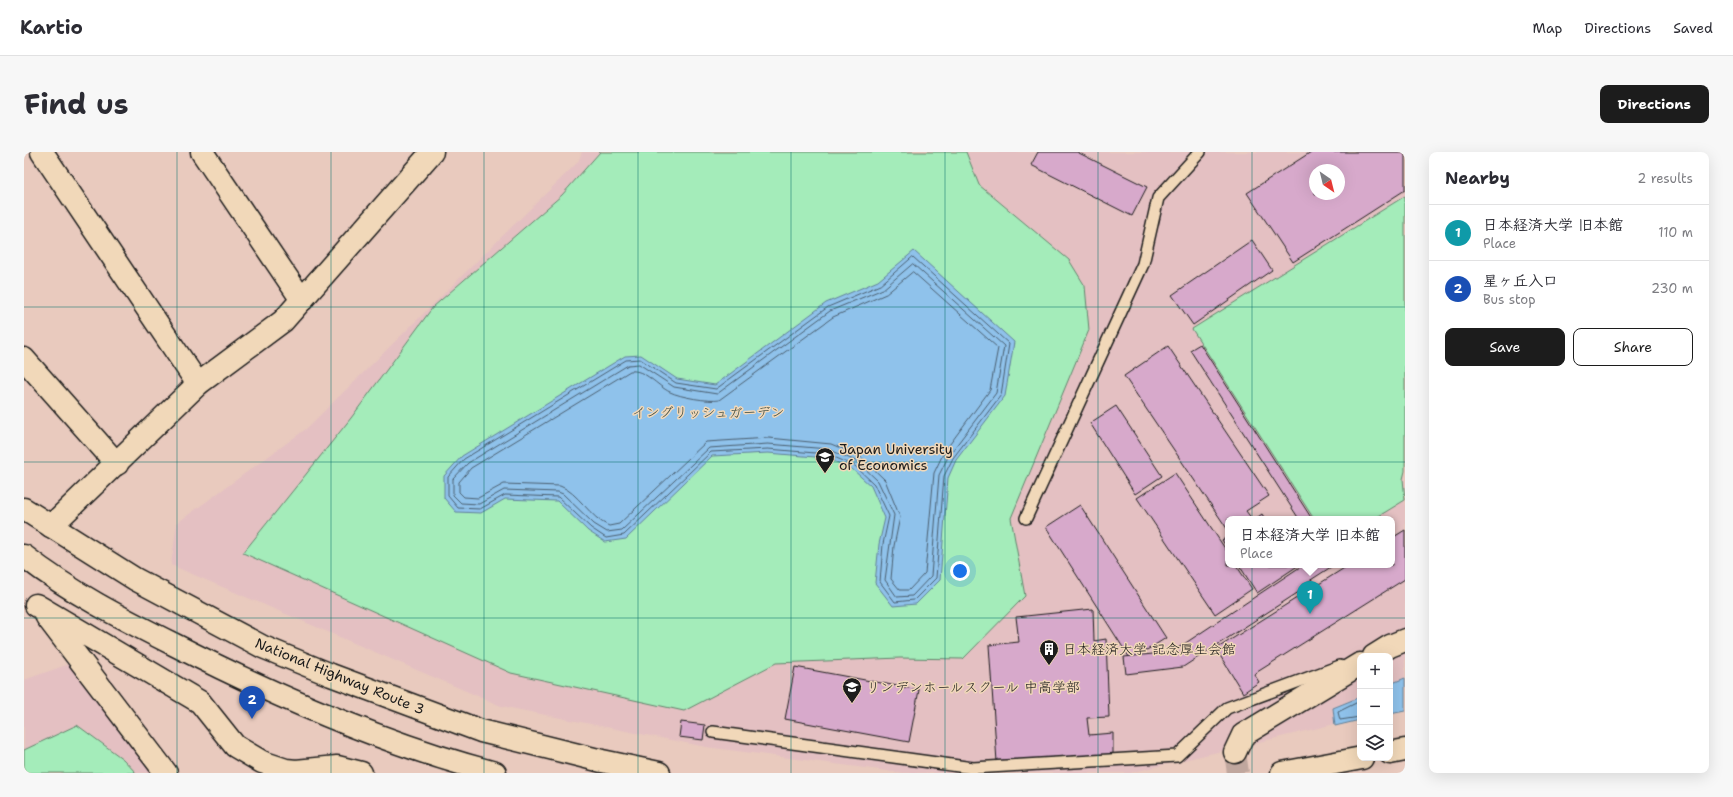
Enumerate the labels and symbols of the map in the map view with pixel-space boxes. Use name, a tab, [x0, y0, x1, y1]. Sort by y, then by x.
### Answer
north arrow	[1309, 164, 1345, 200]
park label: イングリッシュガーデン	[631, 403, 785, 421]
place label: Japan University of Economics	[839, 440, 953, 474]
school or university icon: Japan University of Economics	[814, 446, 836, 474]
your location	[950, 561, 970, 581]
pin: 1	[1297, 581, 1323, 614]
street label: National Highway Route 3	[253, 634, 427, 718]
building icon: 日本経済大学 記念厚生会館	[1038, 638, 1060, 666]
place label: 日本経済大学 記念厚生会館	[1063, 640, 1236, 658]
school or university icon: リンデンホールスクール 中高学部	[841, 676, 863, 704]
place label: リンデンホールスクール 中高学部	[866, 678, 1080, 696]
pin: 2	[239, 686, 265, 719]

